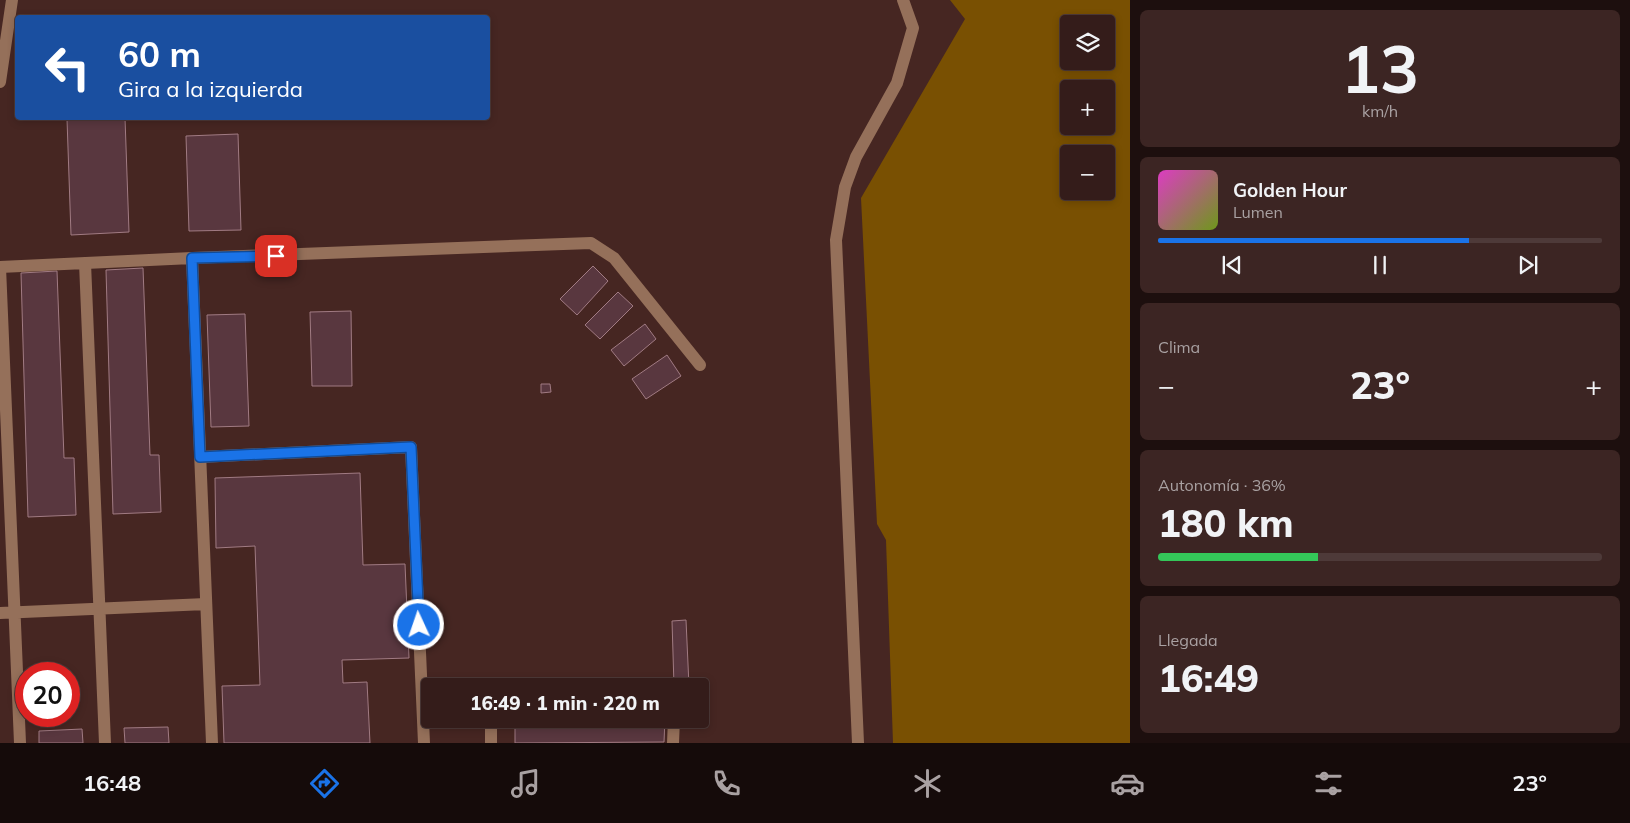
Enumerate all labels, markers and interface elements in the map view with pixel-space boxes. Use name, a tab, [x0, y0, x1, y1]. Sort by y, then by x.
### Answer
map controls	[1060, 15, 1115, 200]
button: layers	[1060, 15, 1115, 70]
text: 13	[1341, 28, 1419, 109]
text: 60 m	[118, 32, 201, 76]
icon: left	[35, 35, 100, 100]
text: Gira a la izquierda	[118, 75, 303, 103]
button: +	[1060, 80, 1115, 135]
text: km/h	[1362, 101, 1398, 121]
button: −	[1060, 145, 1115, 200]
text: Golden Hour	[1233, 178, 1347, 202]
text: Lumen	[1233, 202, 1283, 222]
pin	[255, 235, 297, 277]
icon: arrive	[262, 242, 290, 270]
icon: previous	[1218, 251, 1246, 279]
icon: pause	[1366, 251, 1394, 279]
icon: next	[1514, 251, 1542, 279]
text: Clima	[1158, 337, 1200, 357]
text: 23°	[1350, 361, 1410, 409]
text: −	[1158, 368, 1175, 403]
text: +	[1585, 368, 1602, 403]
text: Autonomía · 36%	[1158, 475, 1286, 495]
text: 180 km	[1158, 499, 1294, 547]
position arrow	[392, 598, 444, 650]
text: Llegada	[1158, 630, 1218, 650]
text: 16:49	[1158, 654, 1259, 702]
speed limit sign: 20	[15, 662, 80, 727]
text: 16:49 · 1 min · 220 m	[470, 691, 660, 715]
icon: directions	[307, 766, 342, 801]
icon: music	[508, 766, 543, 801]
icon: phone	[709, 766, 744, 801]
icon: climate	[910, 766, 945, 801]
icon: car	[1110, 766, 1145, 801]
icon: filters	[1311, 766, 1346, 801]
text: 16:48	[83, 769, 141, 797]
text: 23°	[1512, 769, 1547, 797]

